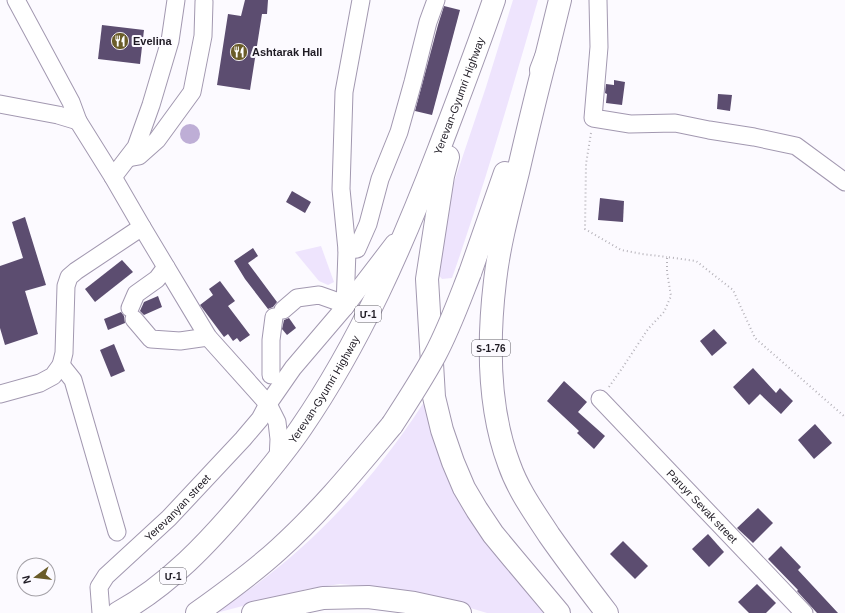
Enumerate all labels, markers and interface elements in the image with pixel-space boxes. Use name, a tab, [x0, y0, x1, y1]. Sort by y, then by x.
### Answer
restaurant icon: Evelina	[110, 31, 130, 51]
place label: Evelina	[133, 35, 172, 47]
street label: Yerevan-Gyumri Highway	[431, 35, 487, 156]
restaurant icon: Ashtarak Hall	[229, 42, 249, 62]
place label: Ashtarak Hall	[252, 46, 322, 58]
road number: Մ-1	[355, 306, 381, 322]
street label: Yerevan-Gyumri Highway	[286, 333, 362, 446]
road number: Տ-1-76	[472, 340, 510, 356]
street label: Paruyr Sevak street	[664, 467, 740, 545]
street label: Yerevanyan street	[142, 472, 213, 543]
north arrow	[16, 557, 56, 597]
road number: Մ-1	[160, 568, 186, 584]
text: N	[20, 574, 33, 585]

